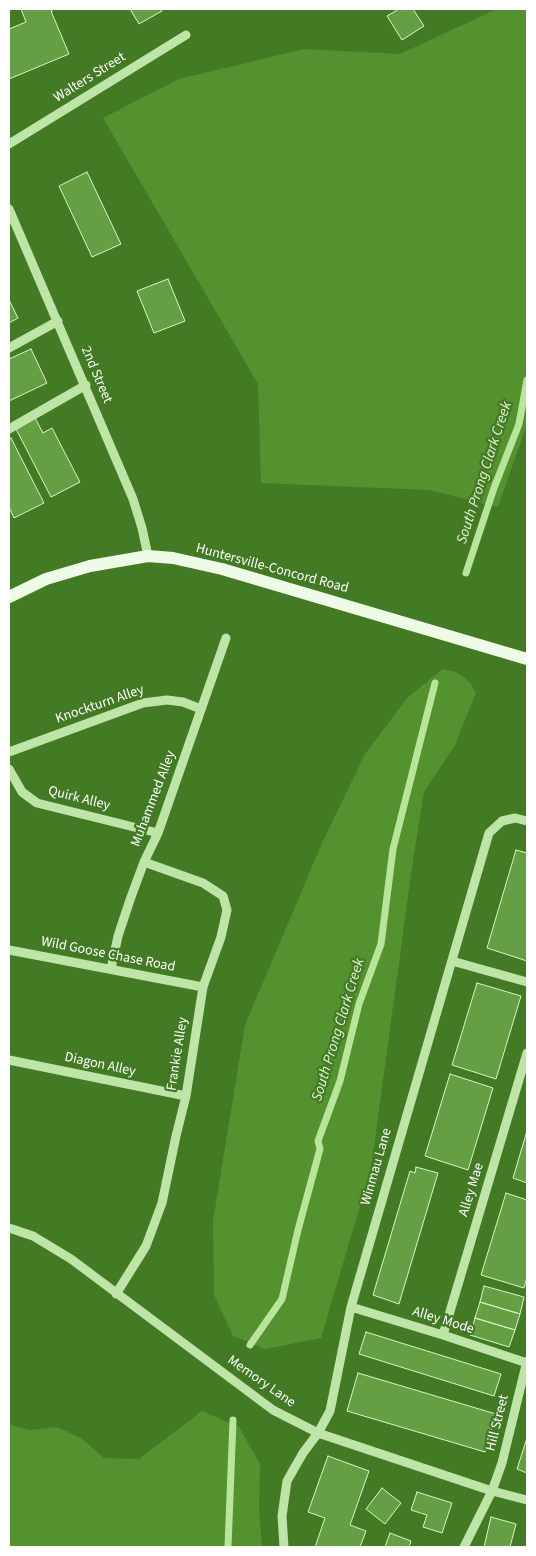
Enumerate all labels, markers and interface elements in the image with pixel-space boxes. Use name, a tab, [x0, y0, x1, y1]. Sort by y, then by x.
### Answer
street label: Walters Street	[51, 49, 129, 107]
street label: 2nd Street	[76, 344, 116, 406]
water label: South Prong Clark Creek	[453, 400, 517, 546]
street label: Huntersville-Concord Road	[194, 541, 350, 597]
street label: Knockturn Alley	[54, 682, 146, 728]
street label: Muhammed Alley	[128, 749, 180, 849]
street label: Quirk Alley	[46, 783, 112, 815]
street label: Wild Goose Chase Road	[39, 934, 177, 976]
water label: South Prong Clark Creek	[309, 956, 369, 1104]
street label: Frankie Alley	[164, 1016, 192, 1092]
street label: Diagon Alley	[63, 1049, 137, 1081]
street label: Winmau Lane	[358, 1126, 396, 1208]
street label: Alley Mae	[456, 1161, 488, 1219]
street label: Alley Mode	[410, 1304, 476, 1338]
street label: Memory Lane	[224, 1352, 298, 1412]
street label: Hill Street	[483, 1393, 513, 1453]

